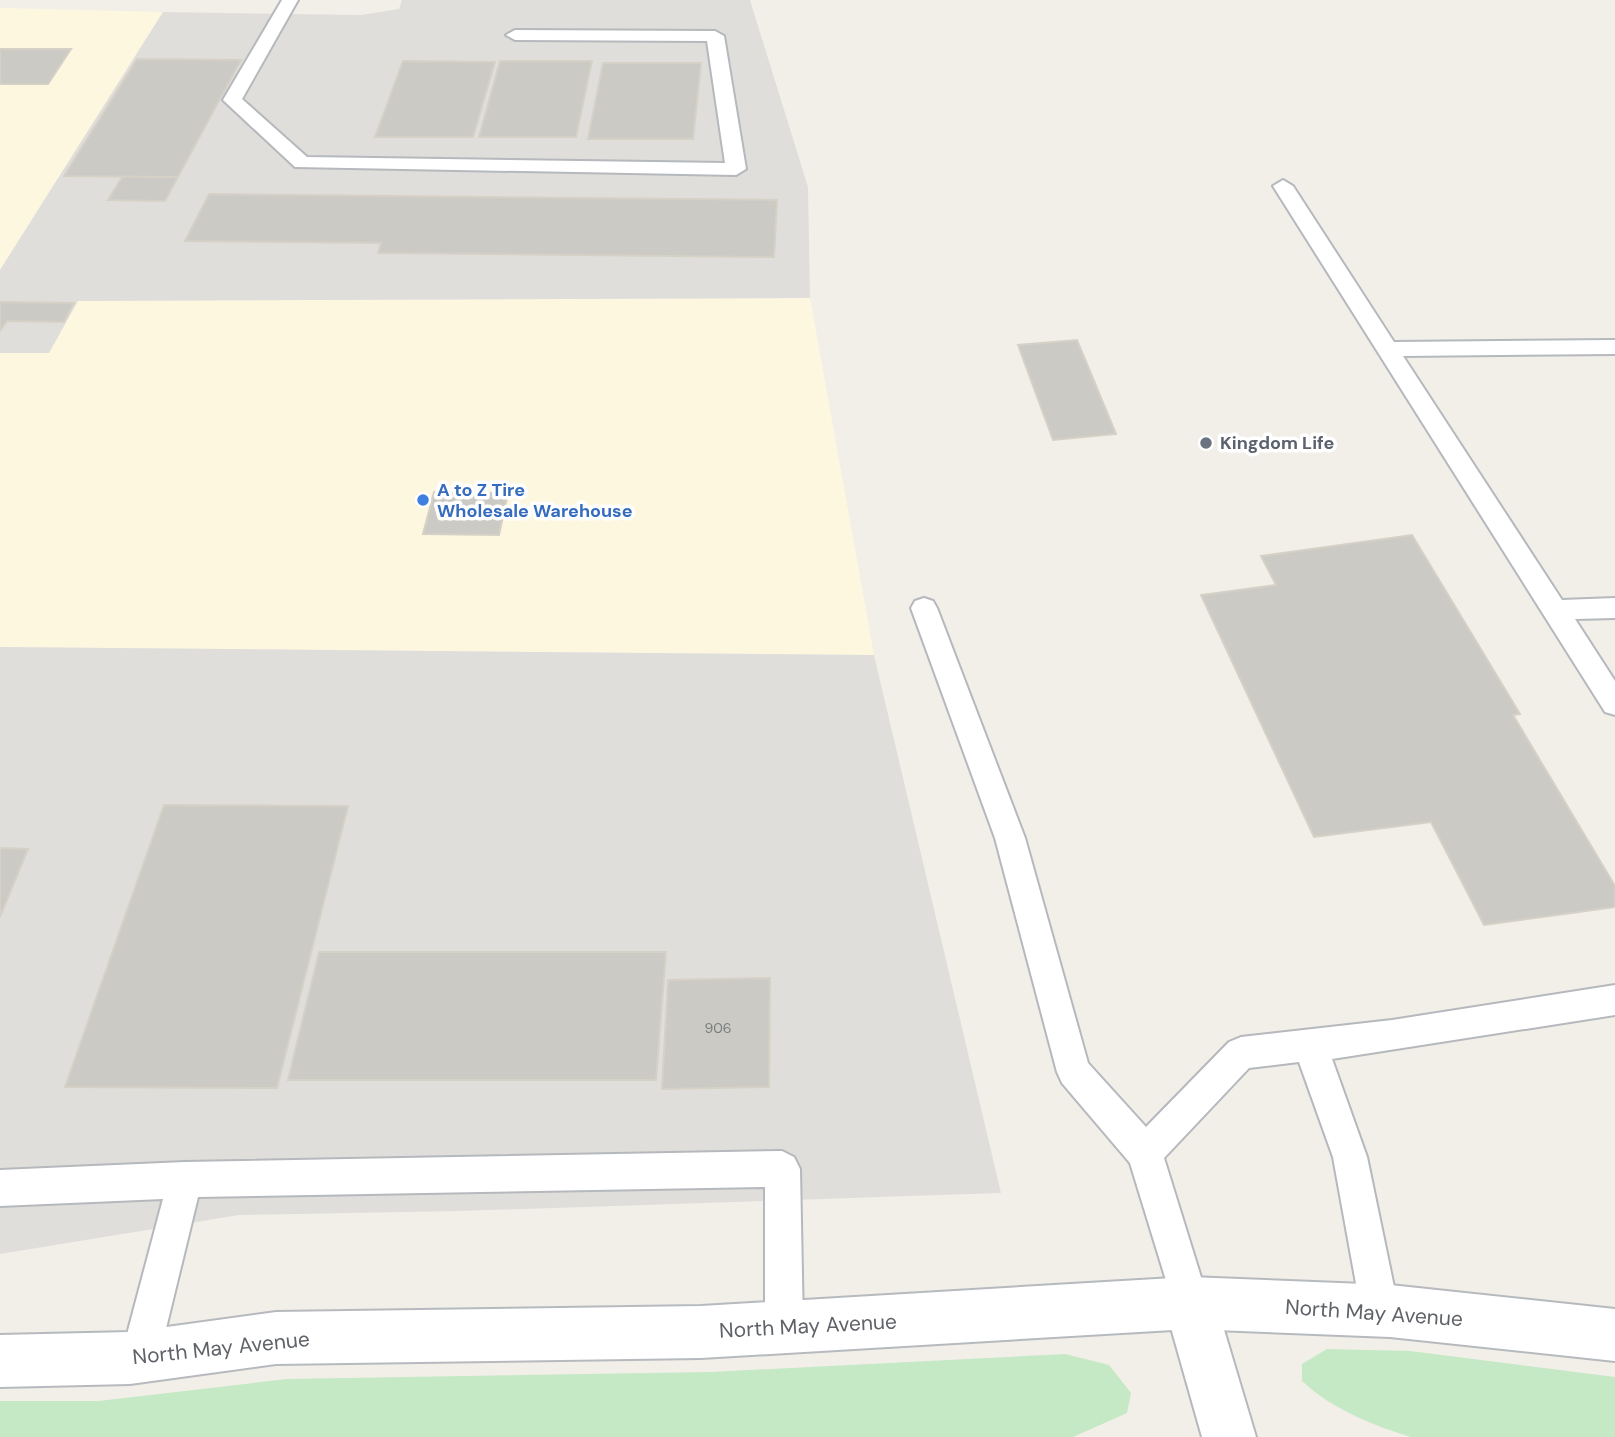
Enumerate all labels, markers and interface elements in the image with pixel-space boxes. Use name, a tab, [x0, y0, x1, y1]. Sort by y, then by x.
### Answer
place label: Kingdom Life	[1220, 431, 1334, 455]
marker: Kingdom Life	[1198, 435, 1214, 451]
place label: A to Z Tire Wholesale Warehouse	[437, 478, 633, 523]
marker: A to Z Tire Wholesale Warehouse	[415, 492, 431, 508]
house number: 906	[704, 1019, 732, 1037]
street label: North May Avenue	[1284, 1293, 1464, 1333]
street label: North May Avenue	[718, 1307, 898, 1345]
street label: North May Avenue	[131, 1325, 311, 1371]

